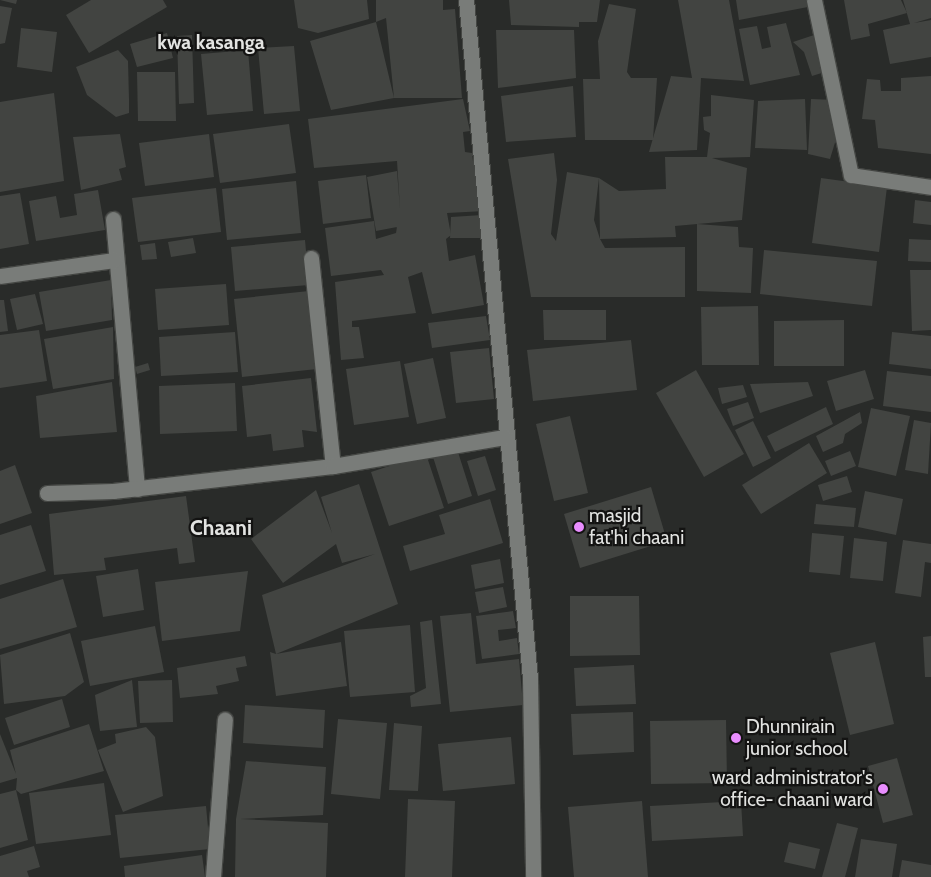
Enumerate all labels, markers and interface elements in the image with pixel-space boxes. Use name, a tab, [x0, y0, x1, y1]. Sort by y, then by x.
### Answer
district label: kwa kasanga	[157, 30, 265, 54]
place label: masjid fat'hi chaani	[589, 505, 684, 549]
district label: Chaani	[190, 515, 252, 541]
marker: masjid fat'hi chaani	[573, 521, 585, 533]
place label: Dhunnirain junior school	[746, 716, 848, 760]
marker: Dhunnirain junior school	[730, 732, 742, 744]
place label: ward administrator's office- chaani ward	[712, 767, 873, 811]
marker: ward administrator's office- chaani ward	[877, 783, 889, 795]

